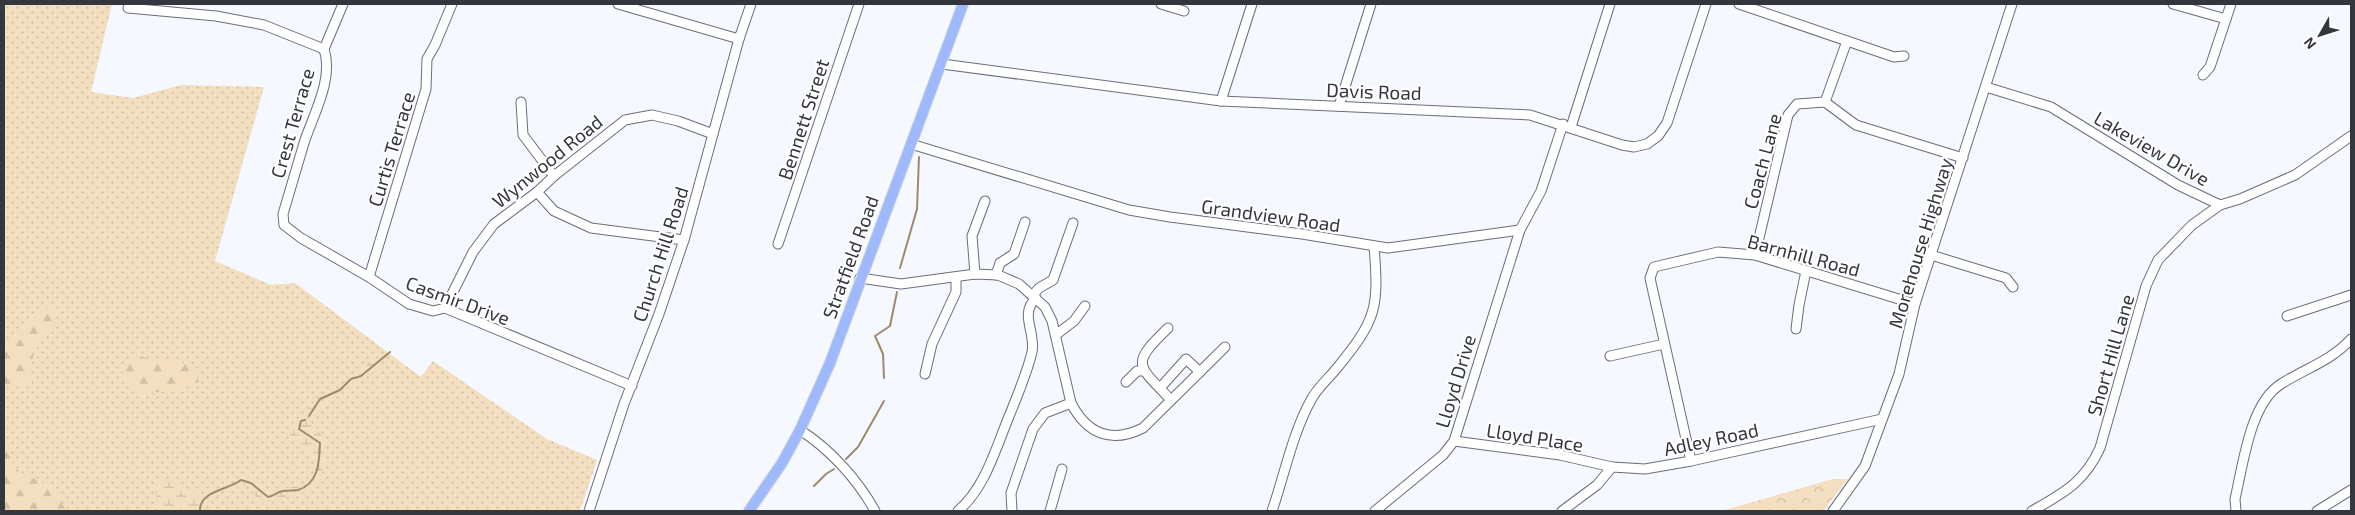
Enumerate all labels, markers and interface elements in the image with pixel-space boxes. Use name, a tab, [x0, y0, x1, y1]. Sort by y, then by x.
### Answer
north arrow	[2295, 10, 2345, 60]
text: N	[2300, 34, 2319, 53]
street label: Bennett Street	[773, 56, 833, 182]
street label: Crest Terrace	[265, 65, 319, 181]
street label: Davis Road	[1326, 78, 1422, 104]
street label: Curtis Terrace	[363, 89, 419, 209]
street label: Lakeview Drive	[2090, 106, 2214, 190]
street label: Wynwood Road	[487, 110, 607, 212]
street label: Coach Lane	[1738, 111, 1786, 211]
street label: Morehouse Highway	[1883, 155, 1957, 331]
street label: Church Hill Road	[627, 183, 693, 325]
street label: Stratfield Road	[817, 192, 883, 322]
street label: Grandview Road	[1200, 194, 1342, 236]
street label: Barnhill Road	[1745, 229, 1863, 281]
street label: Casmir Drive	[403, 271, 513, 329]
street label: Short Hill Lane	[2082, 292, 2138, 418]
street label: Lloyd Drive	[1430, 332, 1480, 430]
street label: Lloyd Place	[1485, 418, 1585, 456]
street label: Adley Road	[1662, 418, 1760, 460]

